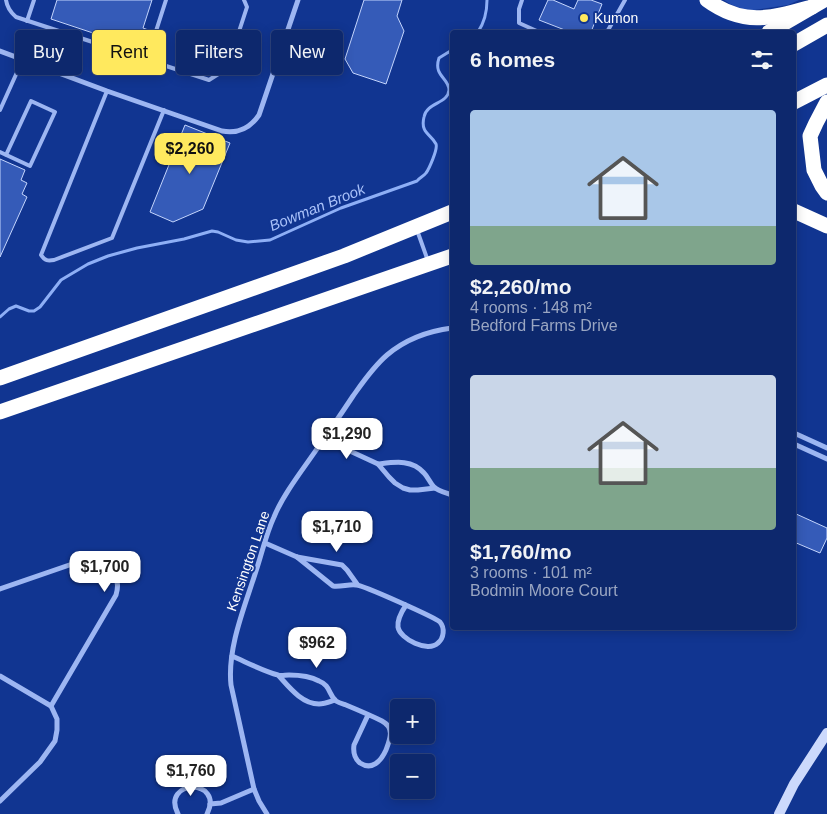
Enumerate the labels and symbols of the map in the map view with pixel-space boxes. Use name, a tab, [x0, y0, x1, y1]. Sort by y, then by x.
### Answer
place label: Kumon	[594, 10, 638, 26]
marker: Kumon	[578, 12, 590, 24]
pin: $2,260	[149, 132, 231, 175]
water label: Bowman Brook	[267, 180, 369, 234]
pin: $1,290	[306, 418, 388, 460]
street label: Kensington Lane	[223, 509, 273, 613]
pin: $1,710	[296, 510, 378, 553]
pin: $1,700	[64, 550, 146, 593]
pin: $962	[287, 626, 347, 669]
pin: $1,760	[150, 754, 232, 797]

